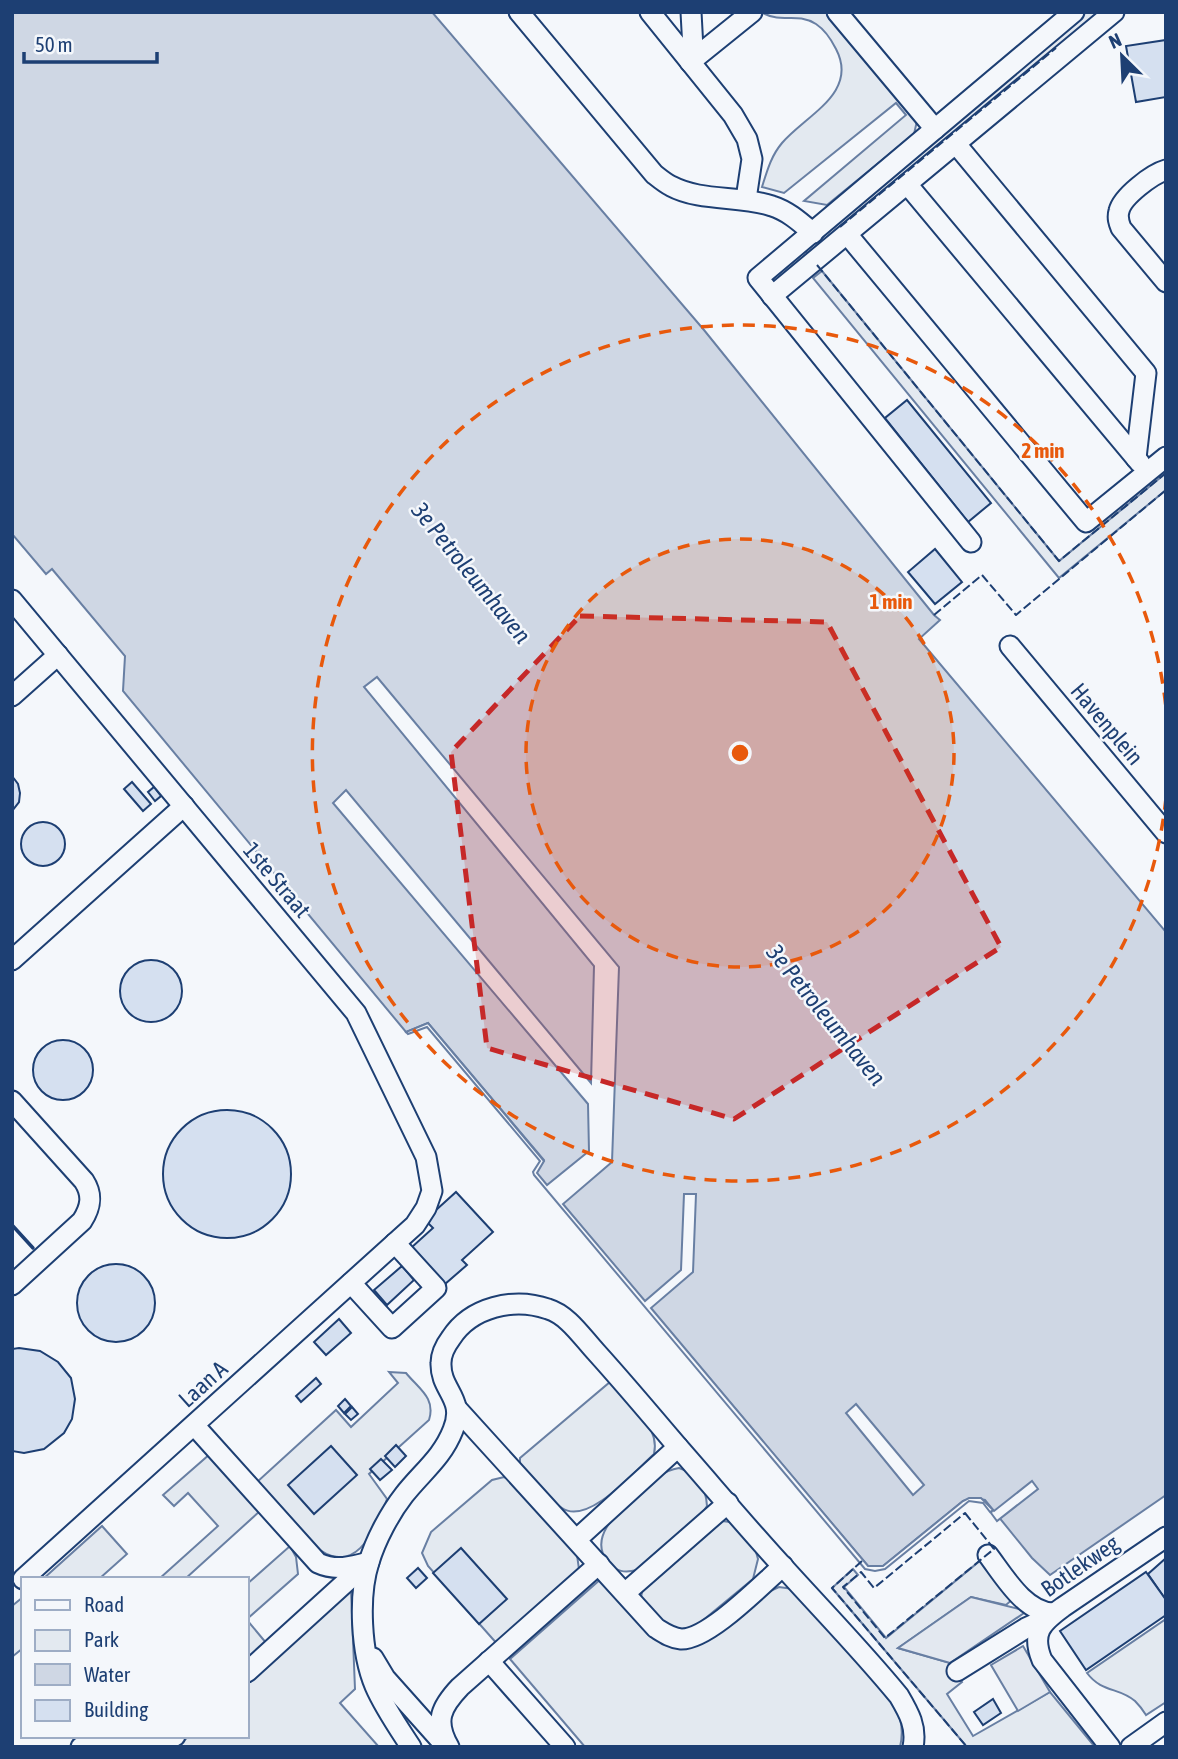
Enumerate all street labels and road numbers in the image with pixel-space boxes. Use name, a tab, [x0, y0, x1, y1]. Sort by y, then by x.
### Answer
street label: Havenplein	[1065, 678, 1149, 770]
street label: 1ste Straat	[238, 837, 316, 923]
street label: Laan A	[174, 1355, 233, 1412]
street label: Botlekweg	[1036, 1530, 1124, 1602]

